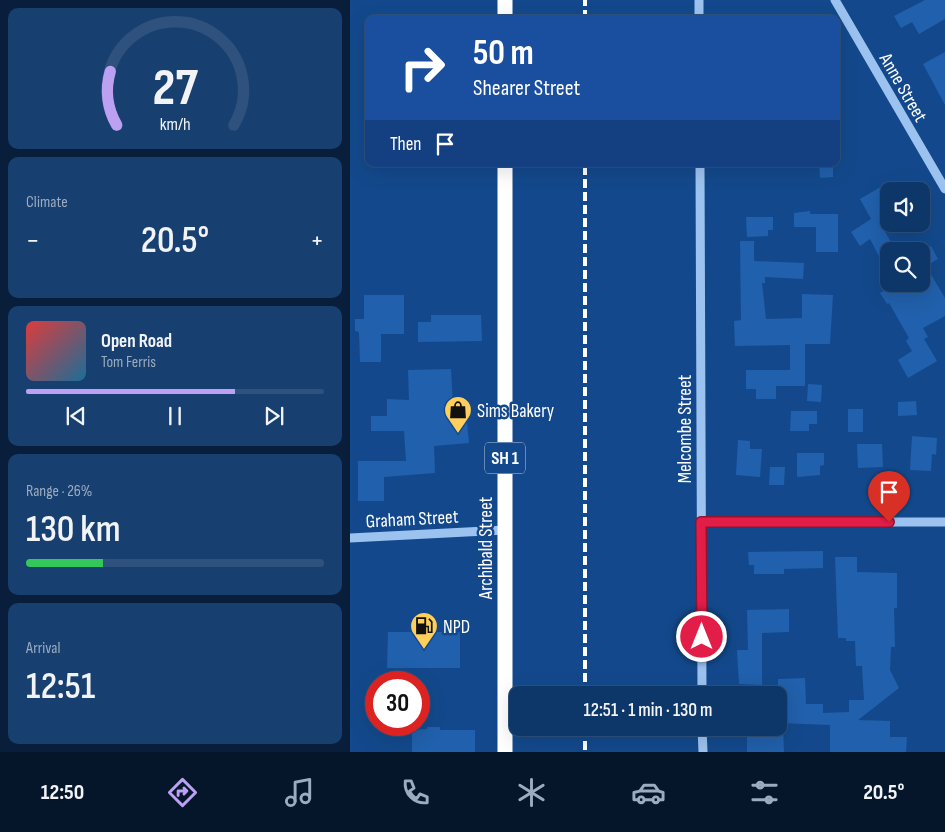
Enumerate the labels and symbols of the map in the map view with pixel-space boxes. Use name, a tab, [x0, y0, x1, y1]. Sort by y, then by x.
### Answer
street label: Anne Street	[873, 48, 932, 126]
street label: Melcombe Street	[674, 374, 697, 483]
shop icon: Sims Bakery	[443, 395, 473, 434]
place label: Sims Bakery	[477, 400, 555, 423]
road number: SH 1	[485, 442, 525, 473]
pin	[868, 471, 910, 522]
street label: Archibald Street	[475, 496, 498, 600]
street label: Graham Street	[365, 506, 459, 533]
position arrow	[675, 610, 727, 662]
fuel station icon: NPD	[409, 611, 439, 650]
place label: NPD	[443, 616, 470, 639]
speed limit sign: 30	[365, 671, 430, 736]

